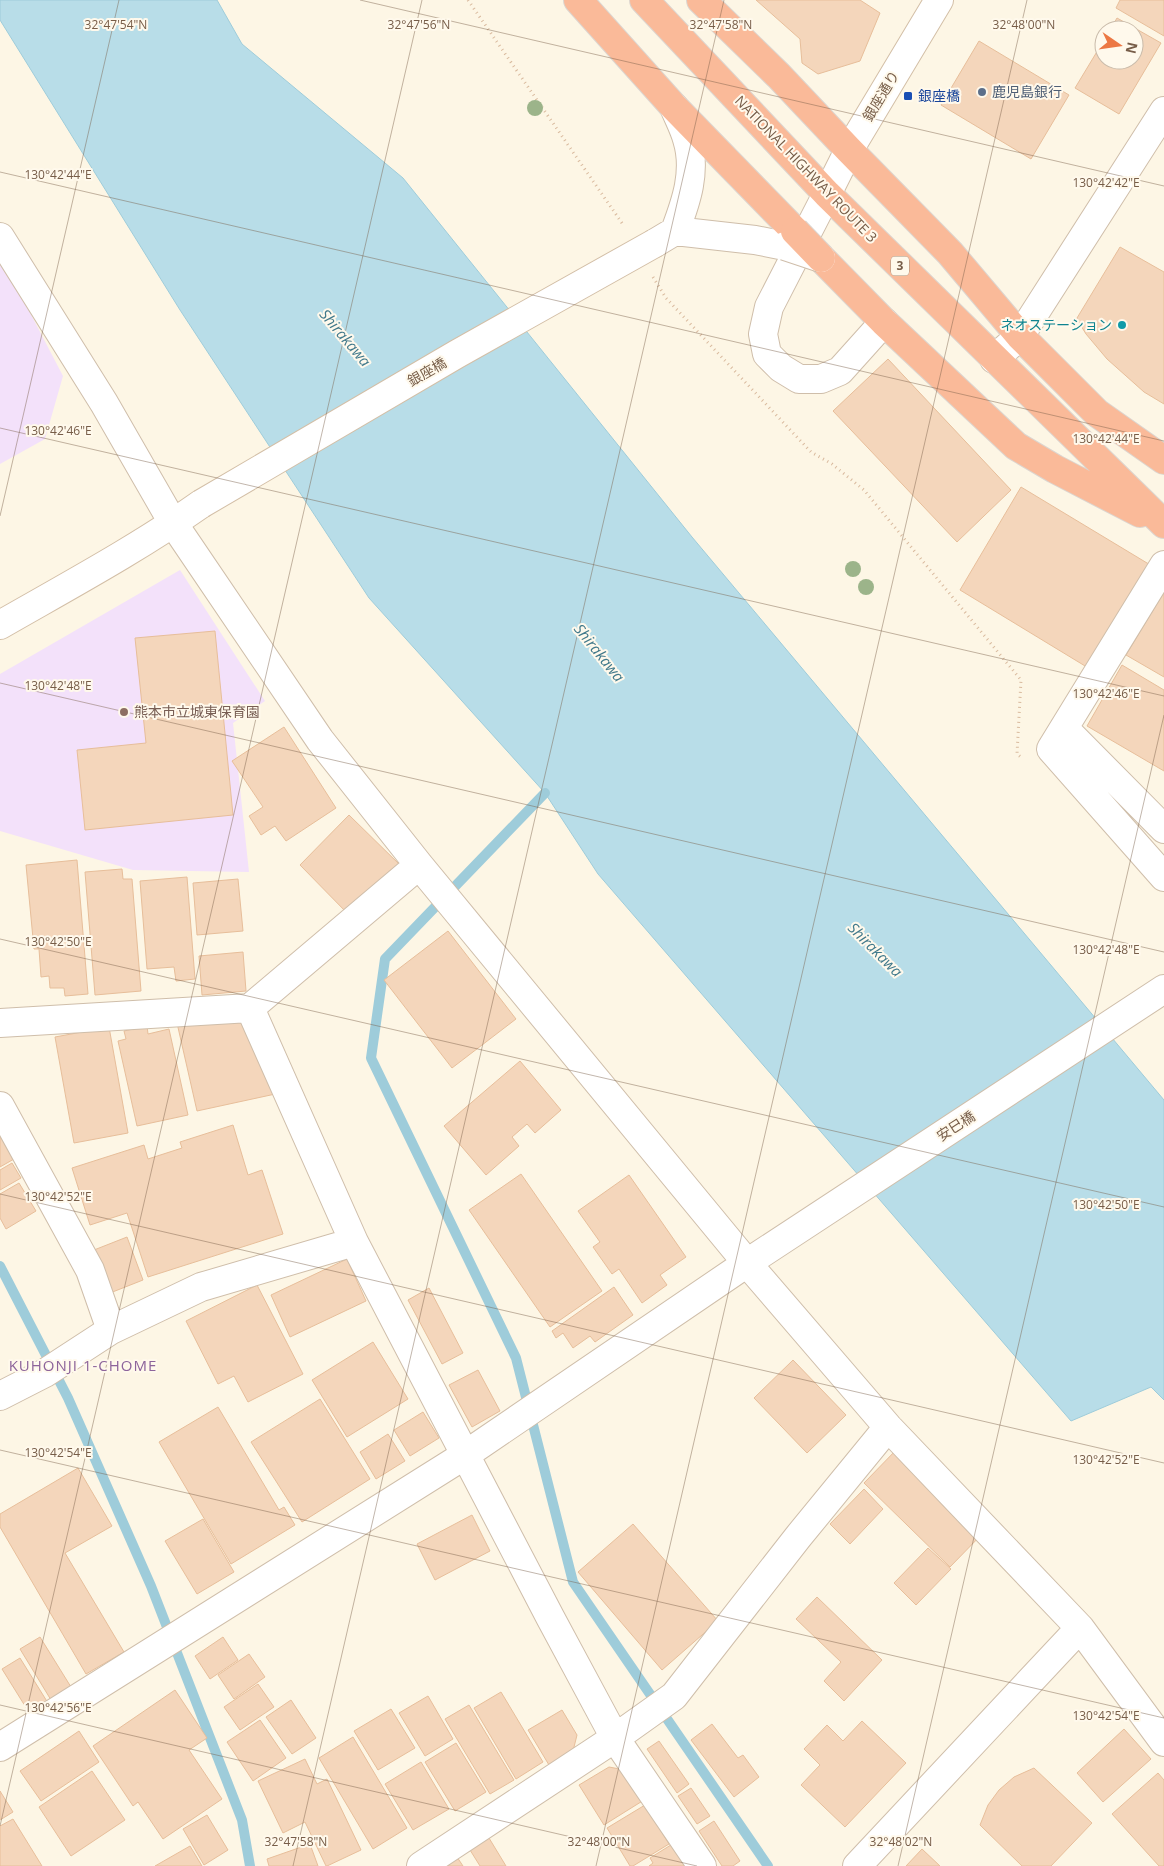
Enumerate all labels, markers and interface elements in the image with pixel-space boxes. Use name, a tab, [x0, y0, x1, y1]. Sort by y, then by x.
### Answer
text: 32°47'54"N	[85, 16, 147, 33]
text: 32°47'56"N	[388, 16, 450, 33]
text: 32°47'58"N	[690, 16, 752, 33]
text: 32°48'00"N	[993, 16, 1055, 33]
north arrow	[1094, 20, 1144, 70]
text: N	[1122, 40, 1143, 56]
street label: 銀座通り	[858, 67, 903, 125]
place label: 鹿児島銀行	[992, 82, 1062, 101]
place label: 銀座橋	[918, 86, 960, 105]
marker: 鹿児島銀行	[976, 86, 988, 98]
marker: 銀座橋	[902, 90, 914, 102]
street label: NATIONAL HIGHWAY ROUTE 3	[731, 91, 882, 246]
text: 130°42'44"E	[24, 166, 92, 183]
text: 130°42'42"E	[1072, 174, 1140, 191]
road number: 3	[891, 256, 909, 276]
water label: Shirakawa	[316, 304, 376, 371]
place label: ネオステーション	[1000, 315, 1112, 334]
marker: ネオステーション	[1116, 319, 1128, 331]
street label: 銀座橋	[404, 353, 450, 390]
text: 130°42'46"E	[24, 422, 92, 439]
text: 130°42'44"E	[1072, 430, 1140, 447]
water label: Shirakawa	[570, 619, 630, 686]
text: 130°42'48"E	[24, 677, 92, 694]
text: 130°42'46"E	[1072, 685, 1140, 702]
place label: 熊本市立城東保育園	[134, 702, 260, 721]
marker: 熊本市立城東保育園	[118, 706, 130, 718]
water label: Shirakawa	[844, 918, 908, 981]
text: 130°42'50"E	[24, 933, 92, 950]
text: 130°42'48"E	[1072, 941, 1140, 958]
street label: 安巳橋	[933, 1106, 979, 1145]
text: 130°42'52"E	[24, 1188, 92, 1205]
text: 130°42'50"E	[1072, 1196, 1140, 1213]
district label: KUHONJI 1-CHOME	[9, 1355, 157, 1375]
text: 130°42'54"E	[24, 1444, 92, 1461]
text: 130°42'52"E	[1072, 1451, 1140, 1468]
text: 130°42'56"E	[24, 1699, 92, 1716]
text: 130°42'54"E	[1072, 1707, 1140, 1724]
text: 32°47'58"N	[265, 1833, 327, 1850]
text: 32°48'00"N	[568, 1833, 630, 1850]
text: 32°48'02"N	[870, 1833, 932, 1850]

